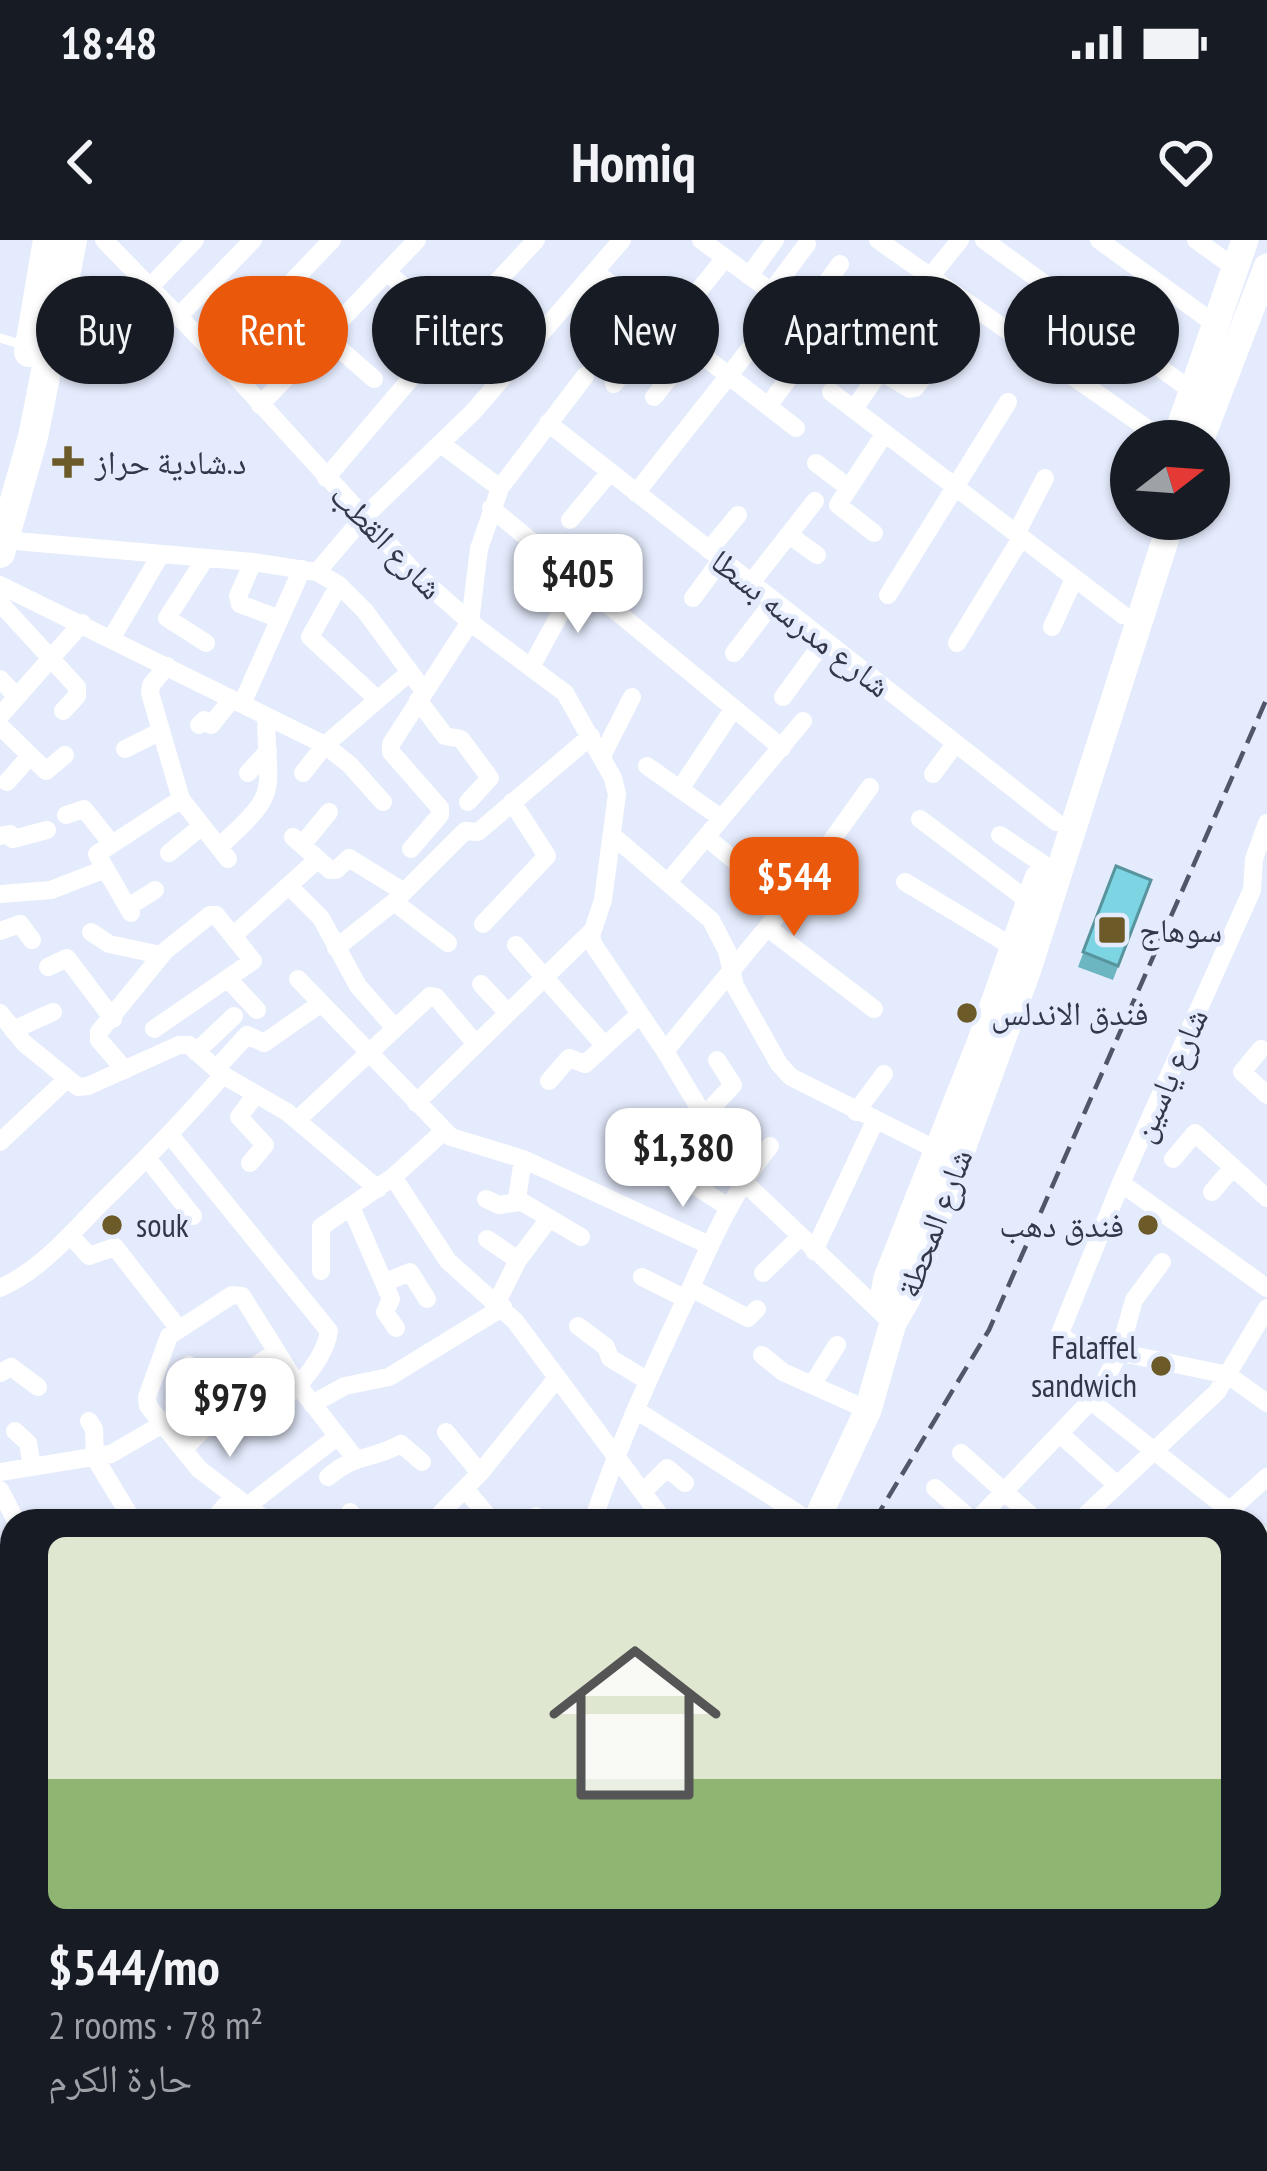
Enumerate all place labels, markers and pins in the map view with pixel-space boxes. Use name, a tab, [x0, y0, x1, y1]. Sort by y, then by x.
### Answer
place label: د.شادية حراز	[94, 440, 246, 483]
marker: د.شادية حراز	[52, 446, 84, 478]
pin: $405	[507, 534, 649, 636]
pin: $544	[723, 837, 865, 939]
place label: سوهاج	[1139, 908, 1222, 951]
marker: سوهاج	[1096, 914, 1128, 946]
place label: فندق الاندلس	[991, 991, 1149, 1034]
marker: فندق الاندلس	[954, 1000, 980, 1026]
pin: $1,380	[585, 1108, 781, 1210]
place label: souk	[136, 1203, 189, 1246]
place label: فندق دهب	[999, 1203, 1124, 1246]
marker: souk	[99, 1212, 125, 1238]
marker: فندق دهب	[1135, 1212, 1161, 1238]
place label: Falaffel sandwich	[1031, 1325, 1137, 1406]
marker: Falaffel sandwich	[1148, 1353, 1174, 1379]
pin: $979	[159, 1358, 301, 1460]

